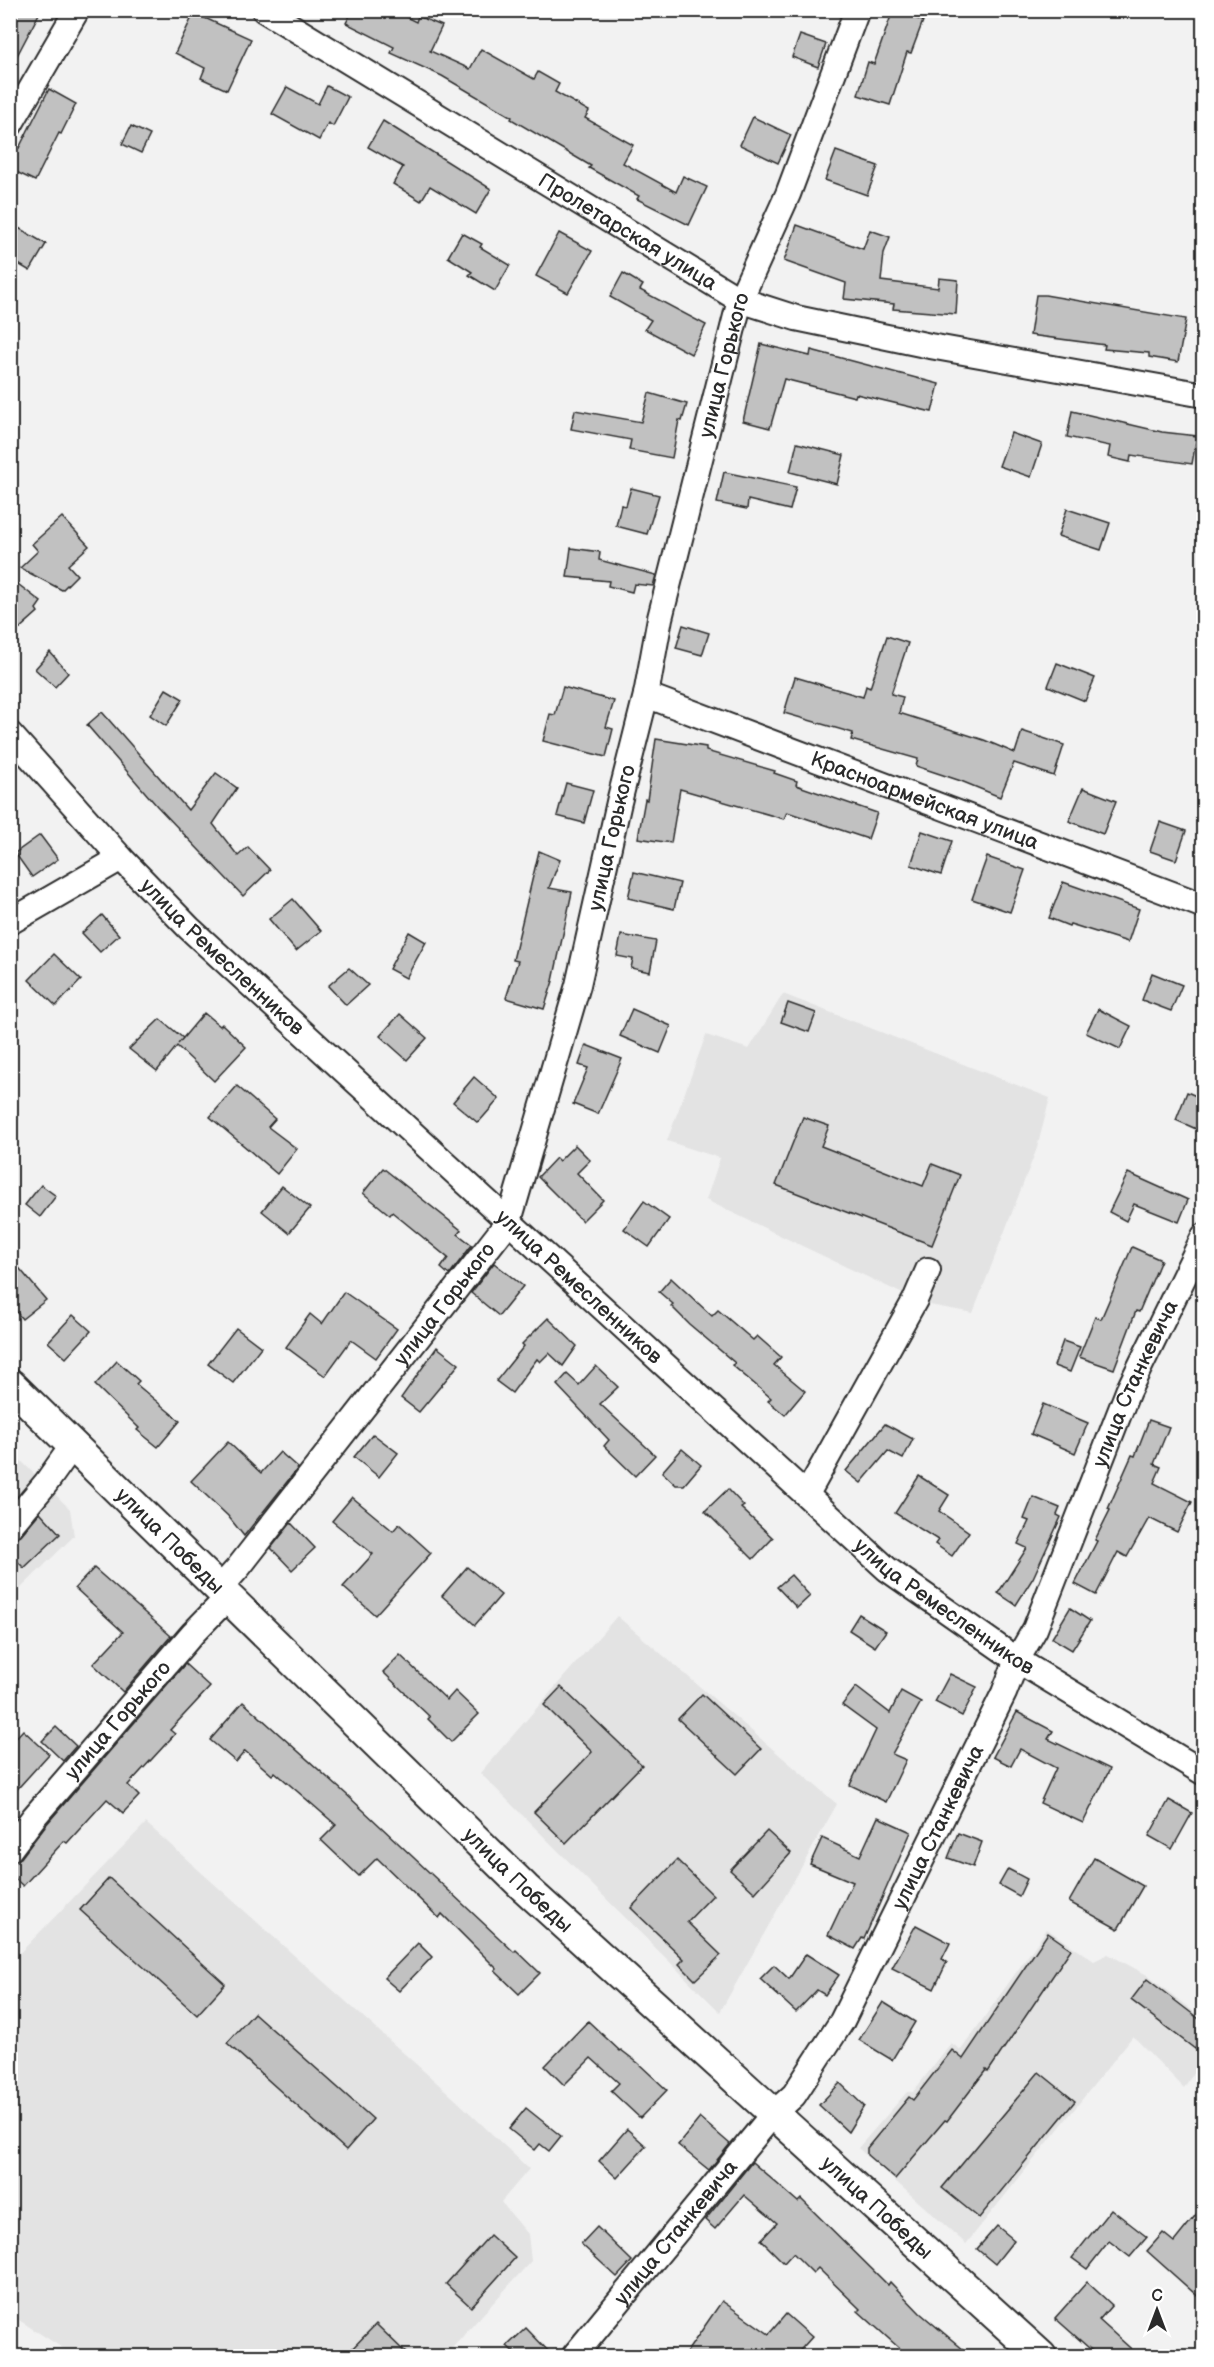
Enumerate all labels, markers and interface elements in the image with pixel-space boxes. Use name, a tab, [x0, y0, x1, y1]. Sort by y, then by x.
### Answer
street label: Пролетарская улица	[534, 168, 722, 296]
street label: улица Горького	[693, 288, 754, 440]
street label: Красноармейская улица	[807, 746, 1043, 855]
street label: улица Горького	[583, 762, 640, 913]
street label: улица Ремесленников	[135, 873, 310, 1040]
street label: улица Ремесленников	[491, 1204, 668, 1369]
street label: улица Горького	[389, 1237, 500, 1370]
street label: улица Станкевича	[1087, 1295, 1183, 1471]
street label: улица Победы	[111, 1482, 229, 1599]
street label: улица Ремесленников	[849, 1533, 1039, 1680]
street label: улица Горького	[59, 1656, 176, 1785]
street label: улица Станкевича	[887, 1740, 989, 1914]
street label: улица Победы	[458, 1822, 578, 1938]
street label: улица Победы	[816, 2151, 938, 2264]
street label: улица Станкевича	[609, 2154, 743, 2310]
north arrow	[1127, 2280, 1187, 2340]
text: С	[1151, 2287, 1163, 2306]

